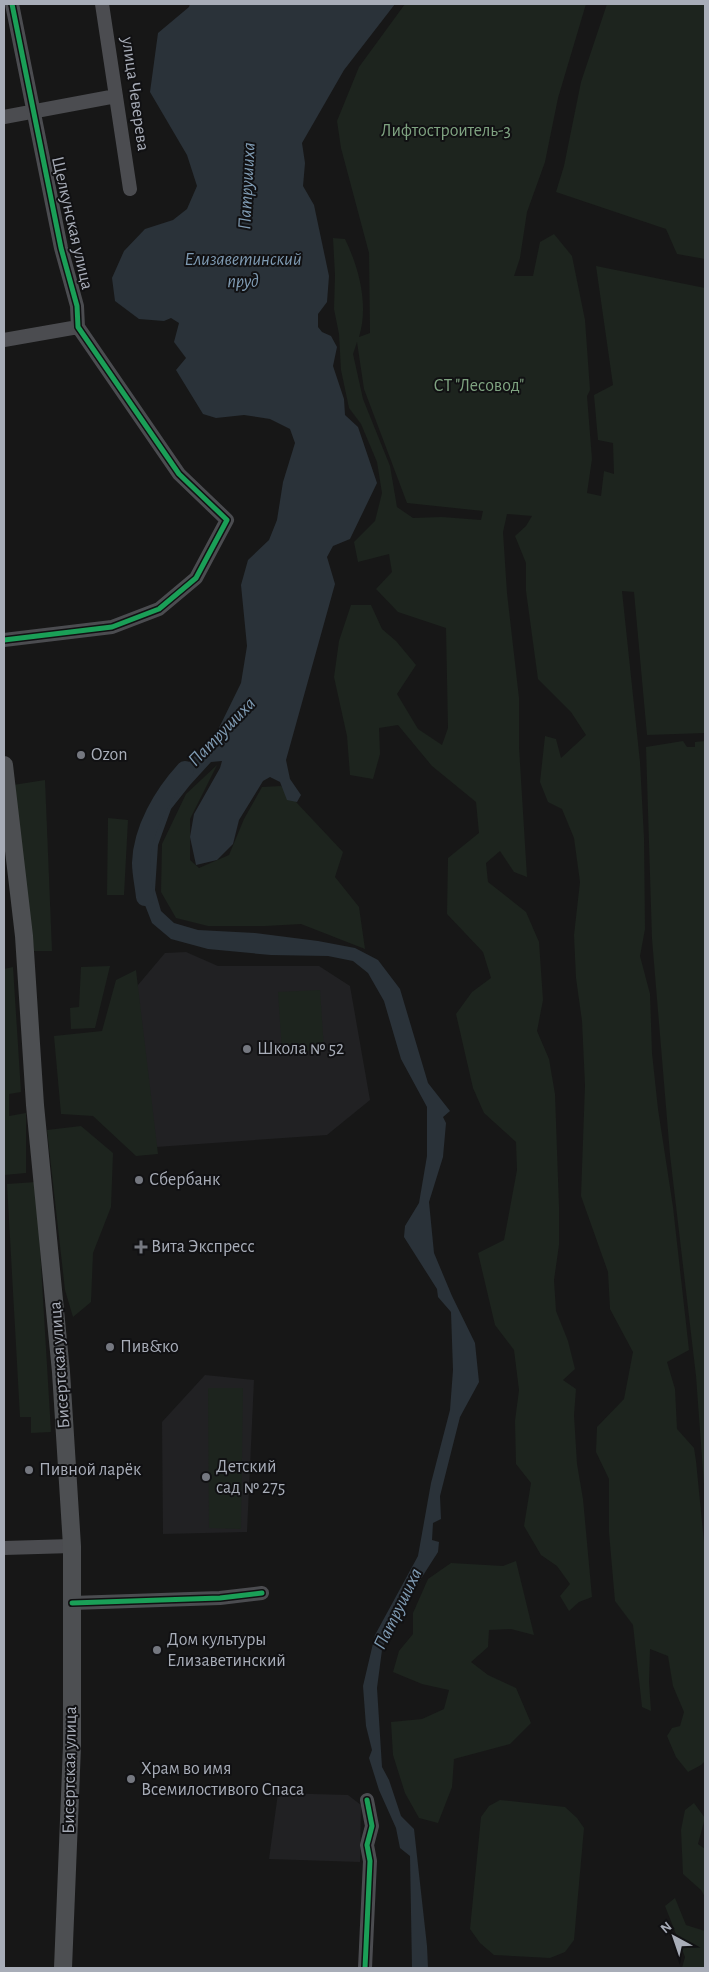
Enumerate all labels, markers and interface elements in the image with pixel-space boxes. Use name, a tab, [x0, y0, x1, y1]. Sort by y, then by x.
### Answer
street label: улица Чеверева	[118, 35, 152, 152]
park label: Лифтостроитель-3	[381, 122, 511, 140]
water label: Патрушиха	[235, 142, 259, 230]
street label: Щелкунская улица	[48, 155, 96, 291]
water label: Елизаветинский пруд	[184, 250, 302, 291]
park label: СТ "Лесовод"	[434, 377, 524, 395]
water label: Патрушиха	[185, 694, 259, 770]
place label: Ozon	[91, 746, 128, 764]
marker: Ozon	[75, 749, 87, 761]
place label: Школа № 52	[257, 1040, 344, 1058]
marker: Школа № 52	[241, 1043, 253, 1055]
place label: Сбербанк	[149, 1170, 221, 1189]
marker: Сбербанк	[133, 1174, 145, 1186]
place label: Вита Экспресс	[151, 1238, 255, 1256]
marker: Вита Экспресс	[135, 1241, 147, 1253]
street label: Бисертская улица	[47, 1301, 73, 1429]
place label: Пив&ко	[120, 1338, 179, 1356]
marker: Пив&ко	[104, 1341, 116, 1353]
place label: Детский сад № 275	[216, 1458, 285, 1497]
place label: Пивной ларёк	[39, 1461, 142, 1479]
marker: Пивной ларёк	[23, 1464, 35, 1476]
marker: Детский сад № 275	[200, 1471, 212, 1483]
water label: Патрушиха	[370, 1565, 426, 1653]
place label: Дом культуры Елизаветинский	[167, 1631, 286, 1670]
marker: Дом культуры Елизаветинский	[151, 1644, 163, 1656]
street label: Бисертская улица	[60, 1706, 80, 1834]
place label: Храм во имя Всемилостивого Спаса	[141, 1760, 304, 1799]
marker: Храм во имя Всемилостивого Спаса	[125, 1773, 137, 1785]
north arrow	[649, 1912, 699, 1962]
text: N	[658, 1919, 675, 1936]

